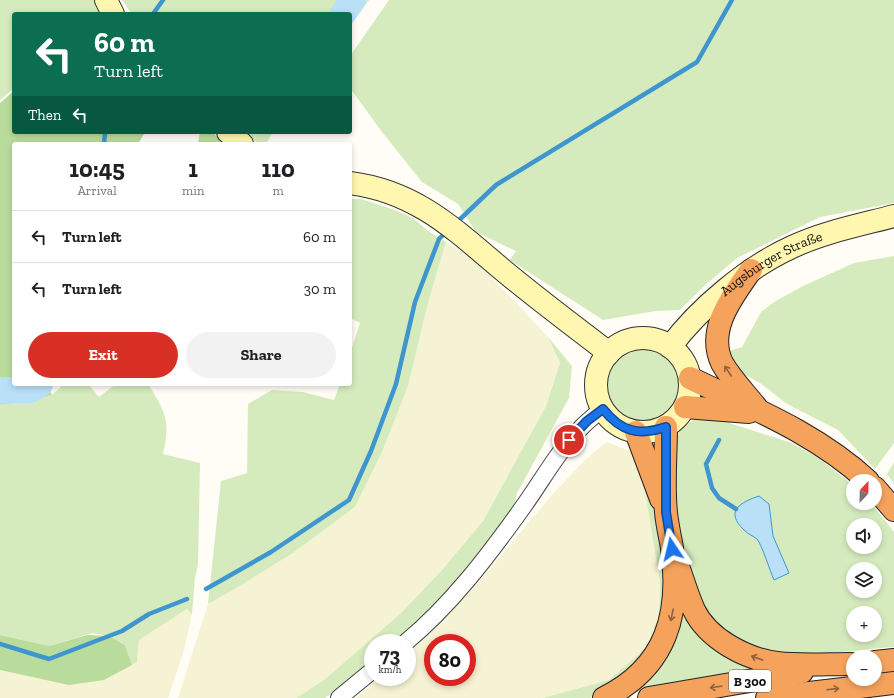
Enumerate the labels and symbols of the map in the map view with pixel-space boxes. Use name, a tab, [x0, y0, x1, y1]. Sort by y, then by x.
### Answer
street label: Augsburger Straße	[717, 228, 825, 300]
one-way arrow	[724, 365, 732, 376]
pin	[552, 423, 586, 457]
north arrow	[846, 474, 882, 510]
position arrow	[651, 528, 693, 570]
one-way arrow	[668, 609, 676, 622]
speed limit sign: 80	[424, 634, 476, 686]
one-way arrow	[751, 653, 763, 661]
road number: B 300	[729, 670, 771, 692]
one-way arrow	[710, 683, 723, 691]
one-way arrow	[826, 685, 839, 693]

